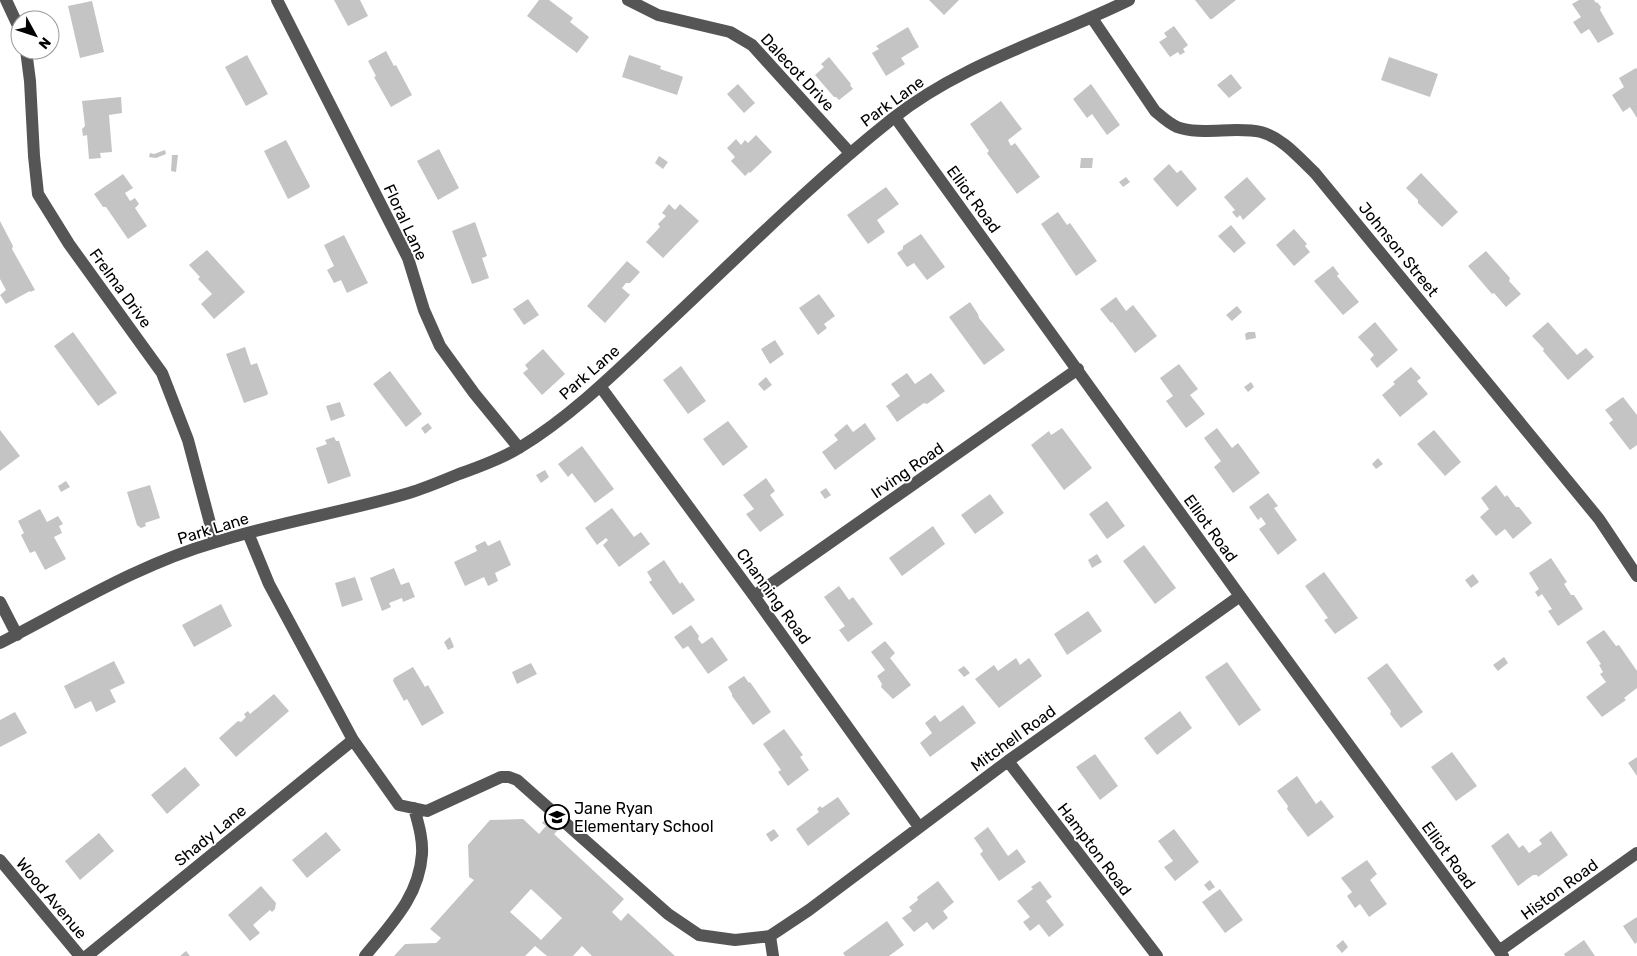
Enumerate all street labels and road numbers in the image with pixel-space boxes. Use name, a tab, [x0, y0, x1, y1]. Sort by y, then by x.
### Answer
street label: Dalecot Drive	[757, 30, 838, 115]
street label: Park Lane	[857, 72, 928, 131]
street label: Elliot Road	[943, 162, 1004, 237]
street label: Floral Lane	[380, 181, 431, 263]
street label: Johnson Street	[1355, 198, 1442, 300]
street label: Frelma Drive	[85, 245, 156, 332]
street label: Park Lane	[555, 341, 623, 404]
street label: Irving Road	[867, 438, 947, 502]
street label: Elliot Road	[1180, 491, 1241, 566]
street label: Park Lane	[175, 509, 251, 548]
street label: Channing Road	[733, 545, 815, 648]
street label: Mitchell Road	[967, 701, 1059, 775]
street label: Hampton Road	[1054, 799, 1136, 899]
street label: Shady Lane	[171, 801, 250, 870]
street label: Elliot Road	[1418, 818, 1479, 893]
street label: Wood Avenue	[12, 854, 91, 943]
street label: Histon Road	[1517, 855, 1601, 924]

